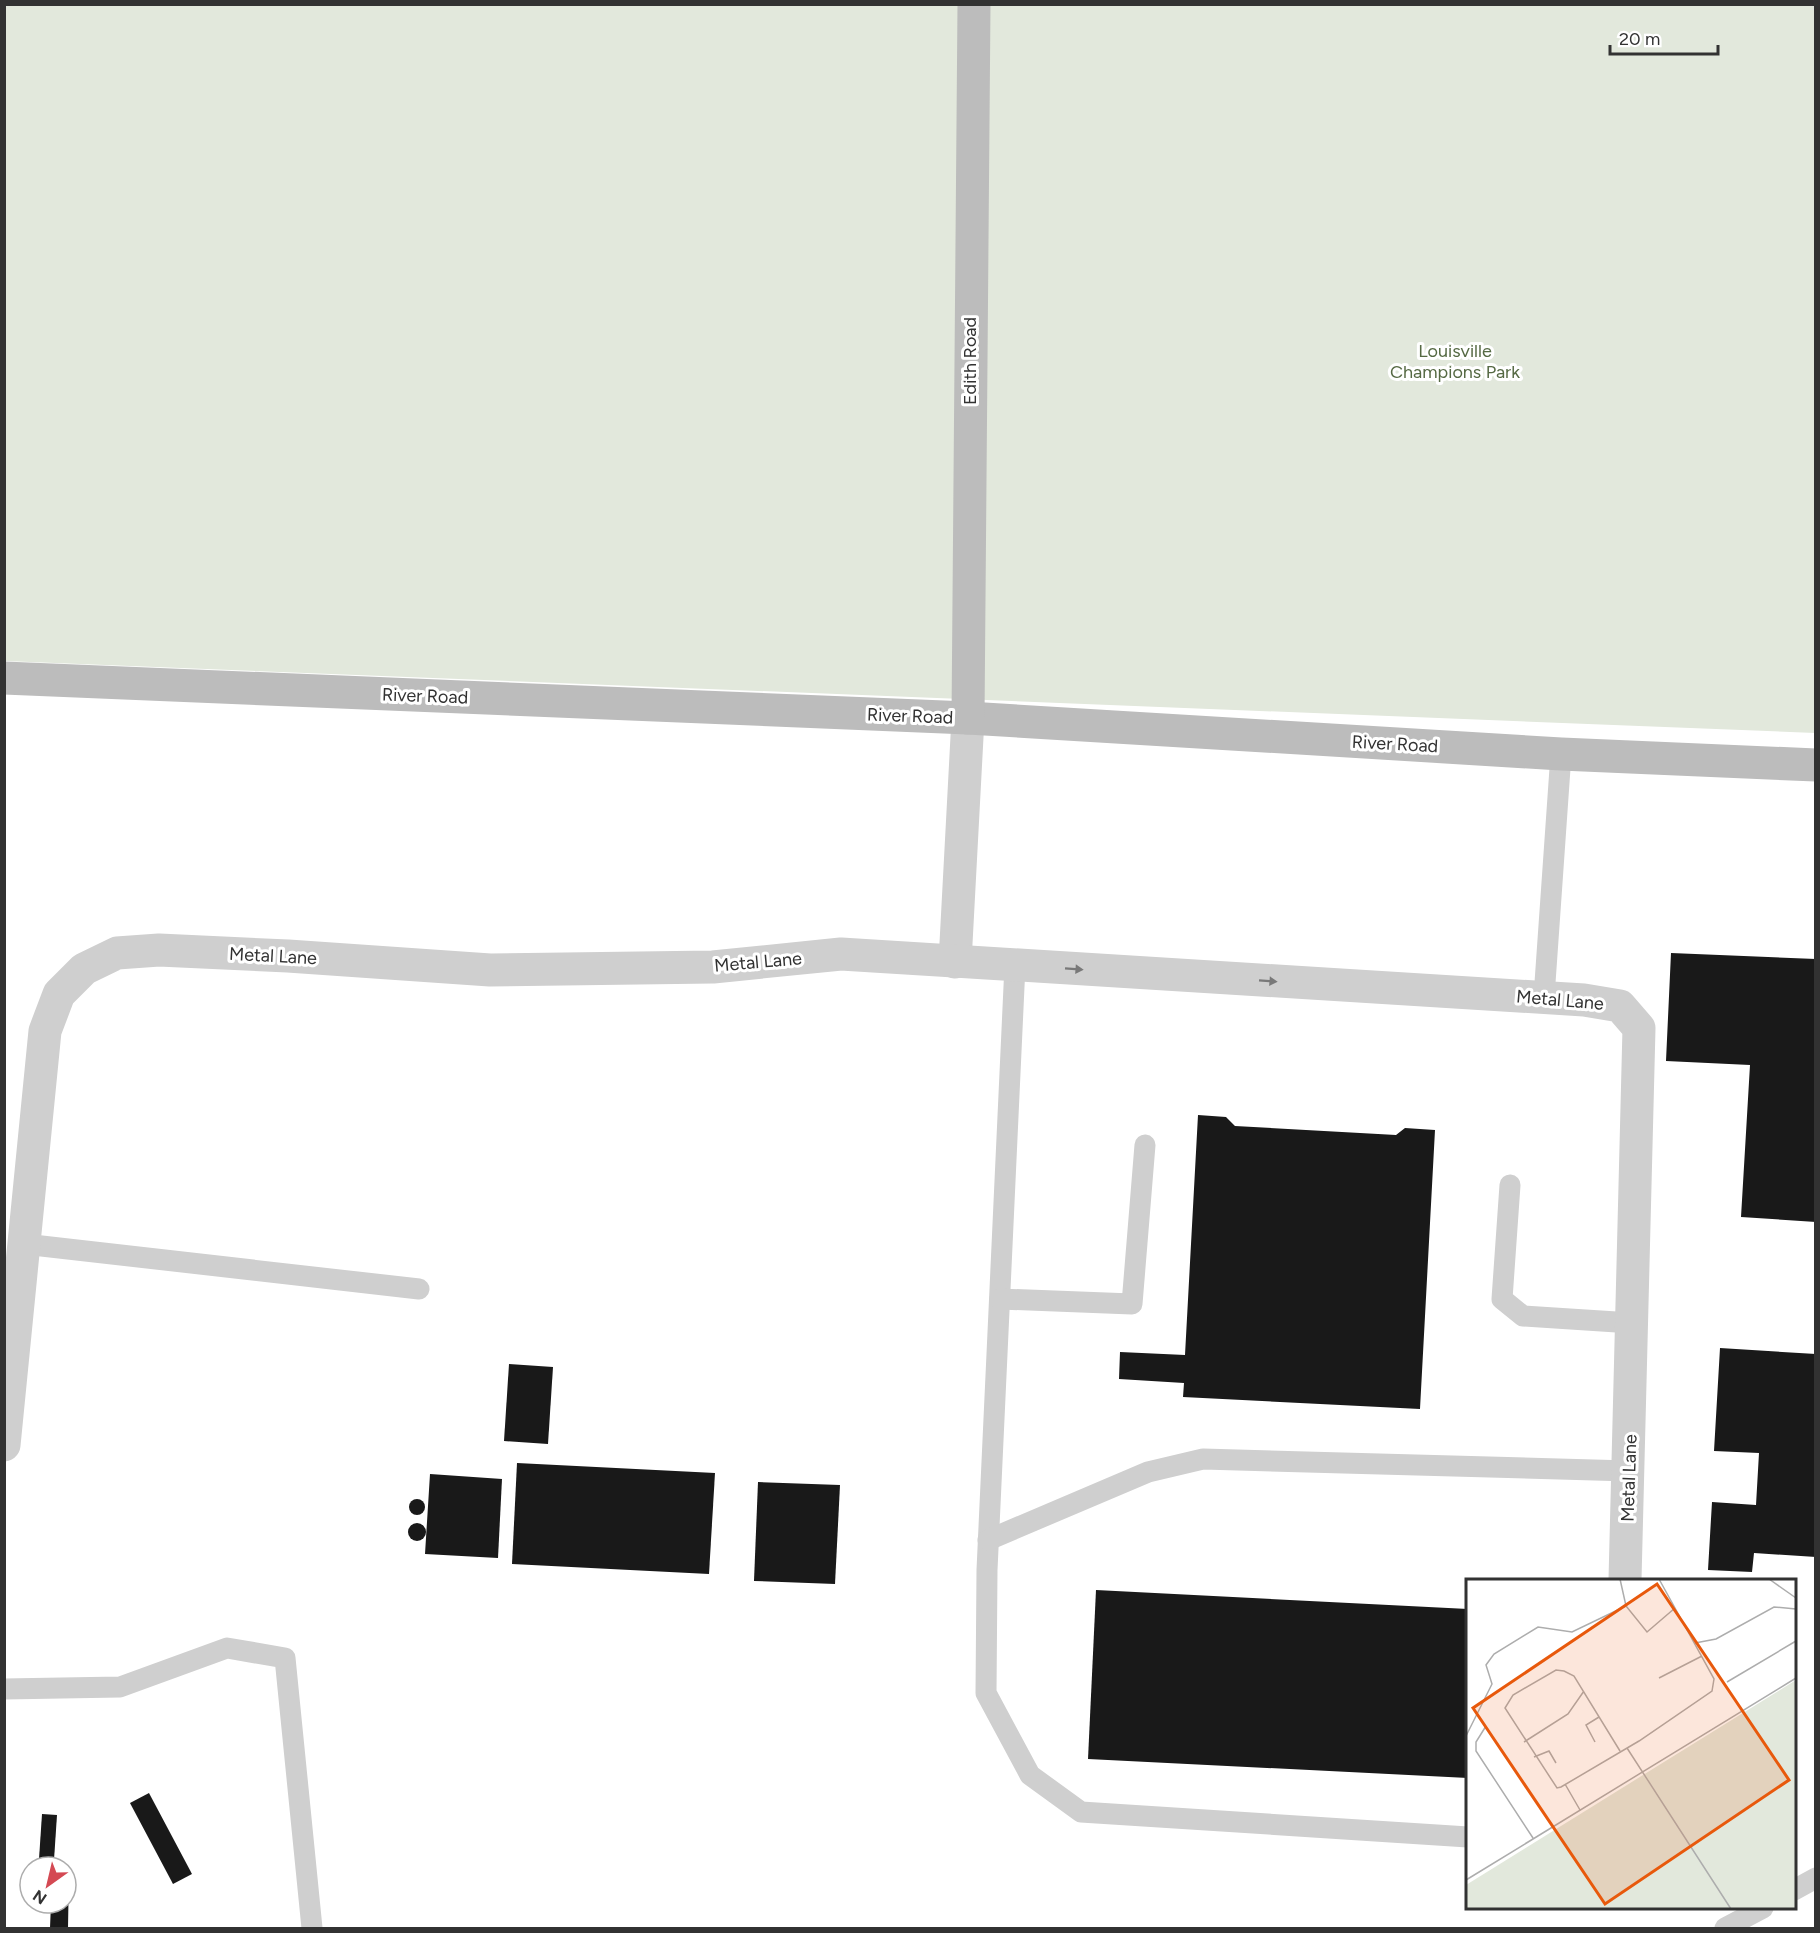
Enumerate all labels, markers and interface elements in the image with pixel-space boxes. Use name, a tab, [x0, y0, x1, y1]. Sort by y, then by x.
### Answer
scale bar	[1610, 18, 1718, 56]
text: 20 m	[1619, 28, 1660, 50]
street label: Edith Road	[959, 317, 981, 405]
park label: Louisville Champions Park	[1390, 340, 1520, 383]
street label: River Road	[381, 683, 469, 709]
street label: River Road	[866, 703, 954, 729]
street label: River Road	[1351, 731, 1439, 757]
street label: Metal Lane	[229, 943, 318, 969]
street label: Metal Lane	[713, 947, 803, 977]
one-way arrow	[1064, 964, 1083, 973]
one-way arrow	[1259, 976, 1278, 985]
street label: Metal Lane	[1515, 985, 1605, 1015]
street label: Metal Lane	[1616, 1434, 1642, 1522]
inset map	[1466, 1579, 1796, 1909]
north arrow	[18, 1855, 78, 1915]
text: N	[29, 1886, 50, 1908]

